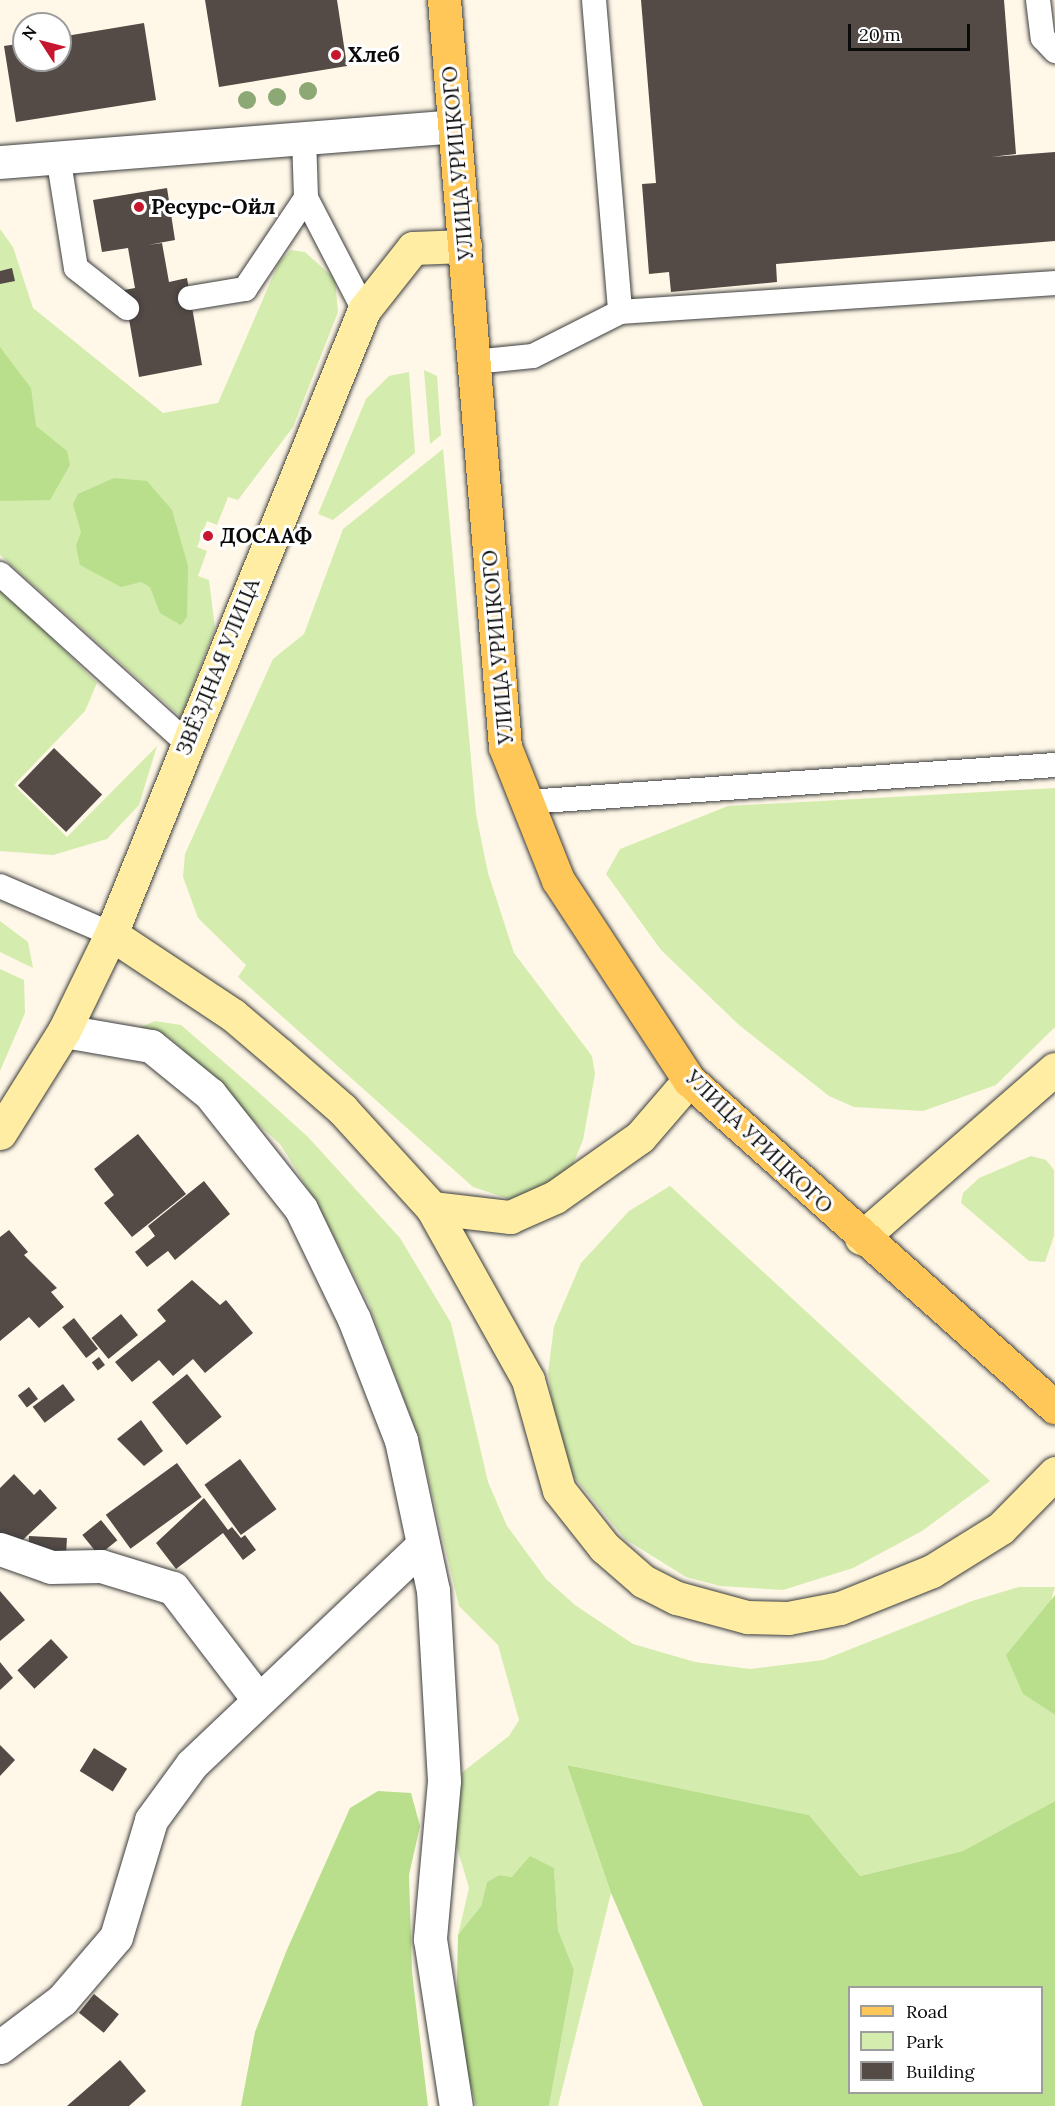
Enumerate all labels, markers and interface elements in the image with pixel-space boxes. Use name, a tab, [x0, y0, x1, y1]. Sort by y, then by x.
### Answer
north arrow	[12, 12, 72, 72]
scale bar	[851, 12, 972, 50]
text: N	[17, 22, 41, 43]
text: 20 m	[859, 23, 901, 46]
place label: Хлеб	[348, 42, 400, 68]
marker: Хлеб	[329, 48, 343, 62]
street label: УЛИЦА УРИЦКОГО	[437, 65, 479, 261]
place label: Ресурс-Ойл	[151, 194, 276, 220]
marker: Ресурс-Ойл	[132, 200, 146, 214]
place label: ДОСААФ	[220, 523, 312, 549]
marker: ДОСААФ	[201, 529, 215, 543]
street label: УЛИЦА УРИЦКОГО	[477, 549, 519, 745]
street label: ЗВЁЗДНАЯ УЛИЦА	[171, 575, 265, 759]
street label: УЛИЦА УРИЦКОГО	[680, 1065, 838, 1219]
legend	[848, 1986, 1043, 2094]
text: Road	[906, 2000, 948, 2023]
text: Park	[906, 2030, 943, 2053]
text: Building	[906, 2060, 974, 2083]

